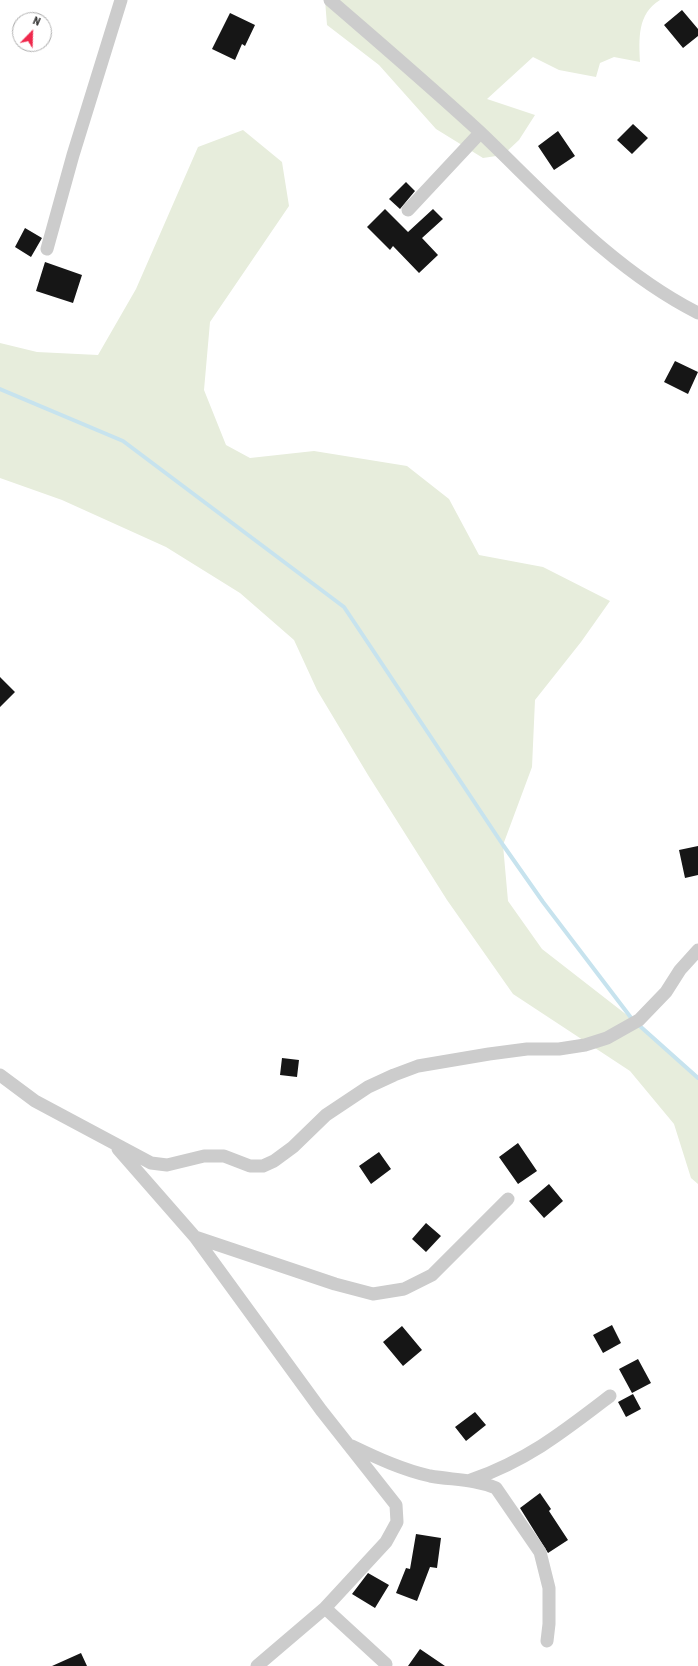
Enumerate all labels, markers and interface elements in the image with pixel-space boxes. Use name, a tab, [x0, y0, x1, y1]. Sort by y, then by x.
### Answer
north arrow	[12, 12, 52, 52]
text: N	[31, 14, 42, 29]

